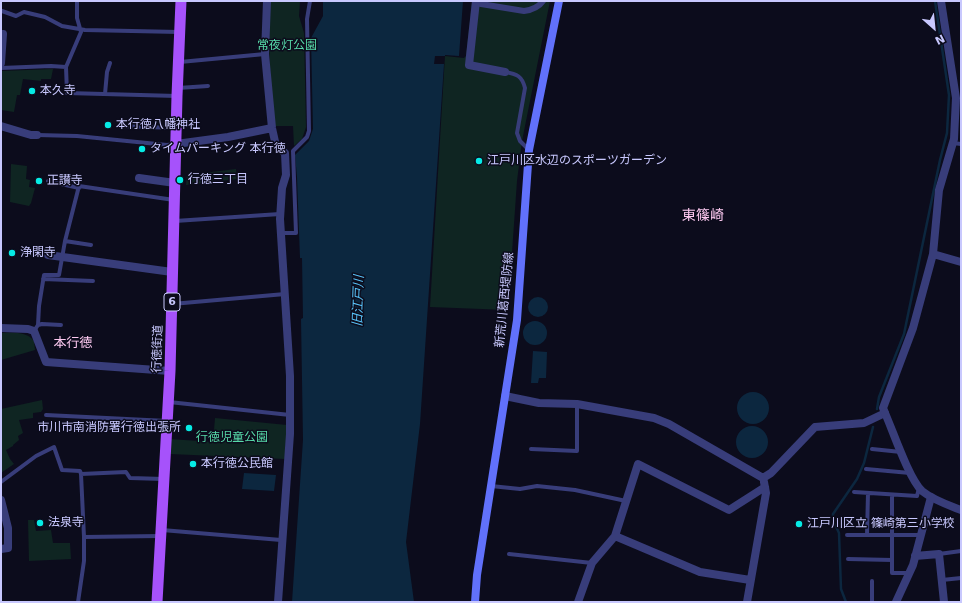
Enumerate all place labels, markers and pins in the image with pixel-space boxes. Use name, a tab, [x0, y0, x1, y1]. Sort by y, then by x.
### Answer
place label: 本久寺	[40, 84, 76, 98]
marker: 本久寺	[27, 86, 37, 96]
place label: 本行徳八幡神社	[116, 118, 200, 132]
marker: 本行徳八幡神社	[103, 120, 113, 130]
place label: タイムパーキング 本行徳	[150, 142, 286, 156]
marker: タイムパーキング 本行徳	[137, 144, 147, 154]
place label: 江戸川区水辺のスポーツガーデン	[487, 154, 667, 168]
marker: 江戸川区水辺のスポーツガーデン	[474, 156, 484, 166]
place label: 行徳三丁目	[188, 173, 248, 187]
place label: 正讃寺	[47, 174, 83, 188]
marker: 行徳三丁目	[175, 175, 185, 185]
marker: 正讃寺	[34, 176, 44, 186]
place label: 浄閑寺	[20, 246, 56, 260]
marker: 浄閑寺	[7, 248, 17, 258]
place label: 市川市南消防署行徳出張所	[37, 421, 181, 435]
marker: 市川市南消防署行徳出張所	[184, 423, 194, 433]
place label: 本行徳公民館	[201, 457, 273, 471]
marker: 本行徳公民館	[188, 459, 198, 469]
place label: 法泉寺	[48, 516, 84, 530]
place label: 江戸川区立 篠崎第三小学校	[807, 517, 955, 531]
marker: 法泉寺	[35, 518, 45, 528]
marker: 江戸川区立 篠崎第三小学校	[794, 519, 804, 529]

